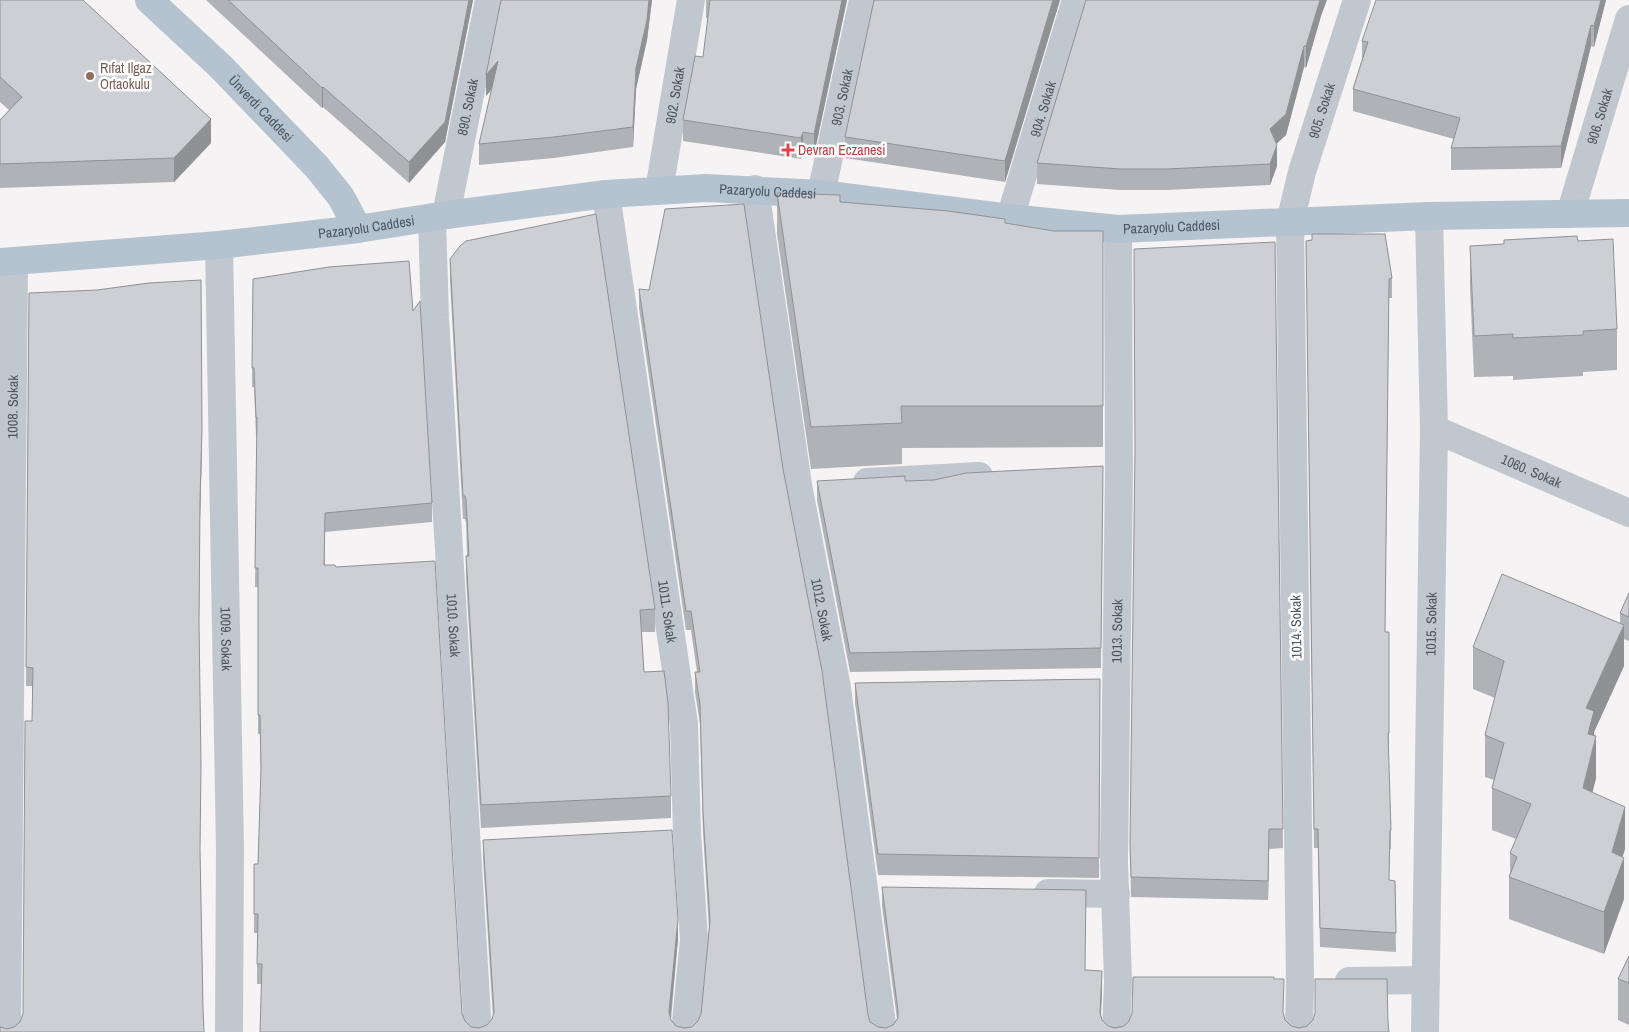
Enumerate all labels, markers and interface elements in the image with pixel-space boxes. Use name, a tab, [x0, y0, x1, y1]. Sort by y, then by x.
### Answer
place label: Rıfat Ilgaz Ortaokulu	[100, 59, 152, 93]
street label: 902. Sokak	[661, 65, 689, 125]
street label: 903. Sokak	[827, 67, 857, 127]
marker: Rıfat Ilgaz Ortaokulu	[84, 70, 96, 82]
street label: Ünverdi Caddesi	[225, 71, 297, 146]
street label: 890. Sokak	[453, 77, 482, 137]
street label: 904. Sokak	[1026, 79, 1060, 139]
street label: 905. Sokak	[1304, 80, 1339, 141]
street label: 906. Sokak	[1583, 86, 1617, 147]
place label: Devran Eczanesi	[798, 141, 885, 159]
marker: Devran Eczanesi	[782, 144, 794, 156]
street label: Pazaryolu Caddesi	[719, 180, 817, 203]
street label: Pazaryolu Caddesi	[317, 211, 416, 243]
street label: Pazaryolu Caddesi	[1123, 216, 1220, 238]
street label: 1008. Sokak	[3, 375, 22, 439]
street label: 1060. Sokak	[1498, 450, 1564, 492]
street label: 1012. Sokak	[807, 577, 837, 643]
street label: 1011. Sokak	[654, 579, 681, 644]
street label: 1015. Sokak	[1422, 592, 1441, 656]
street label: 1010. Sokak	[443, 593, 464, 658]
street label: 1014. Sokak	[1286, 595, 1306, 659]
street label: 1013. Sokak	[1108, 599, 1126, 663]
street label: 1009. Sokak	[217, 607, 236, 671]

